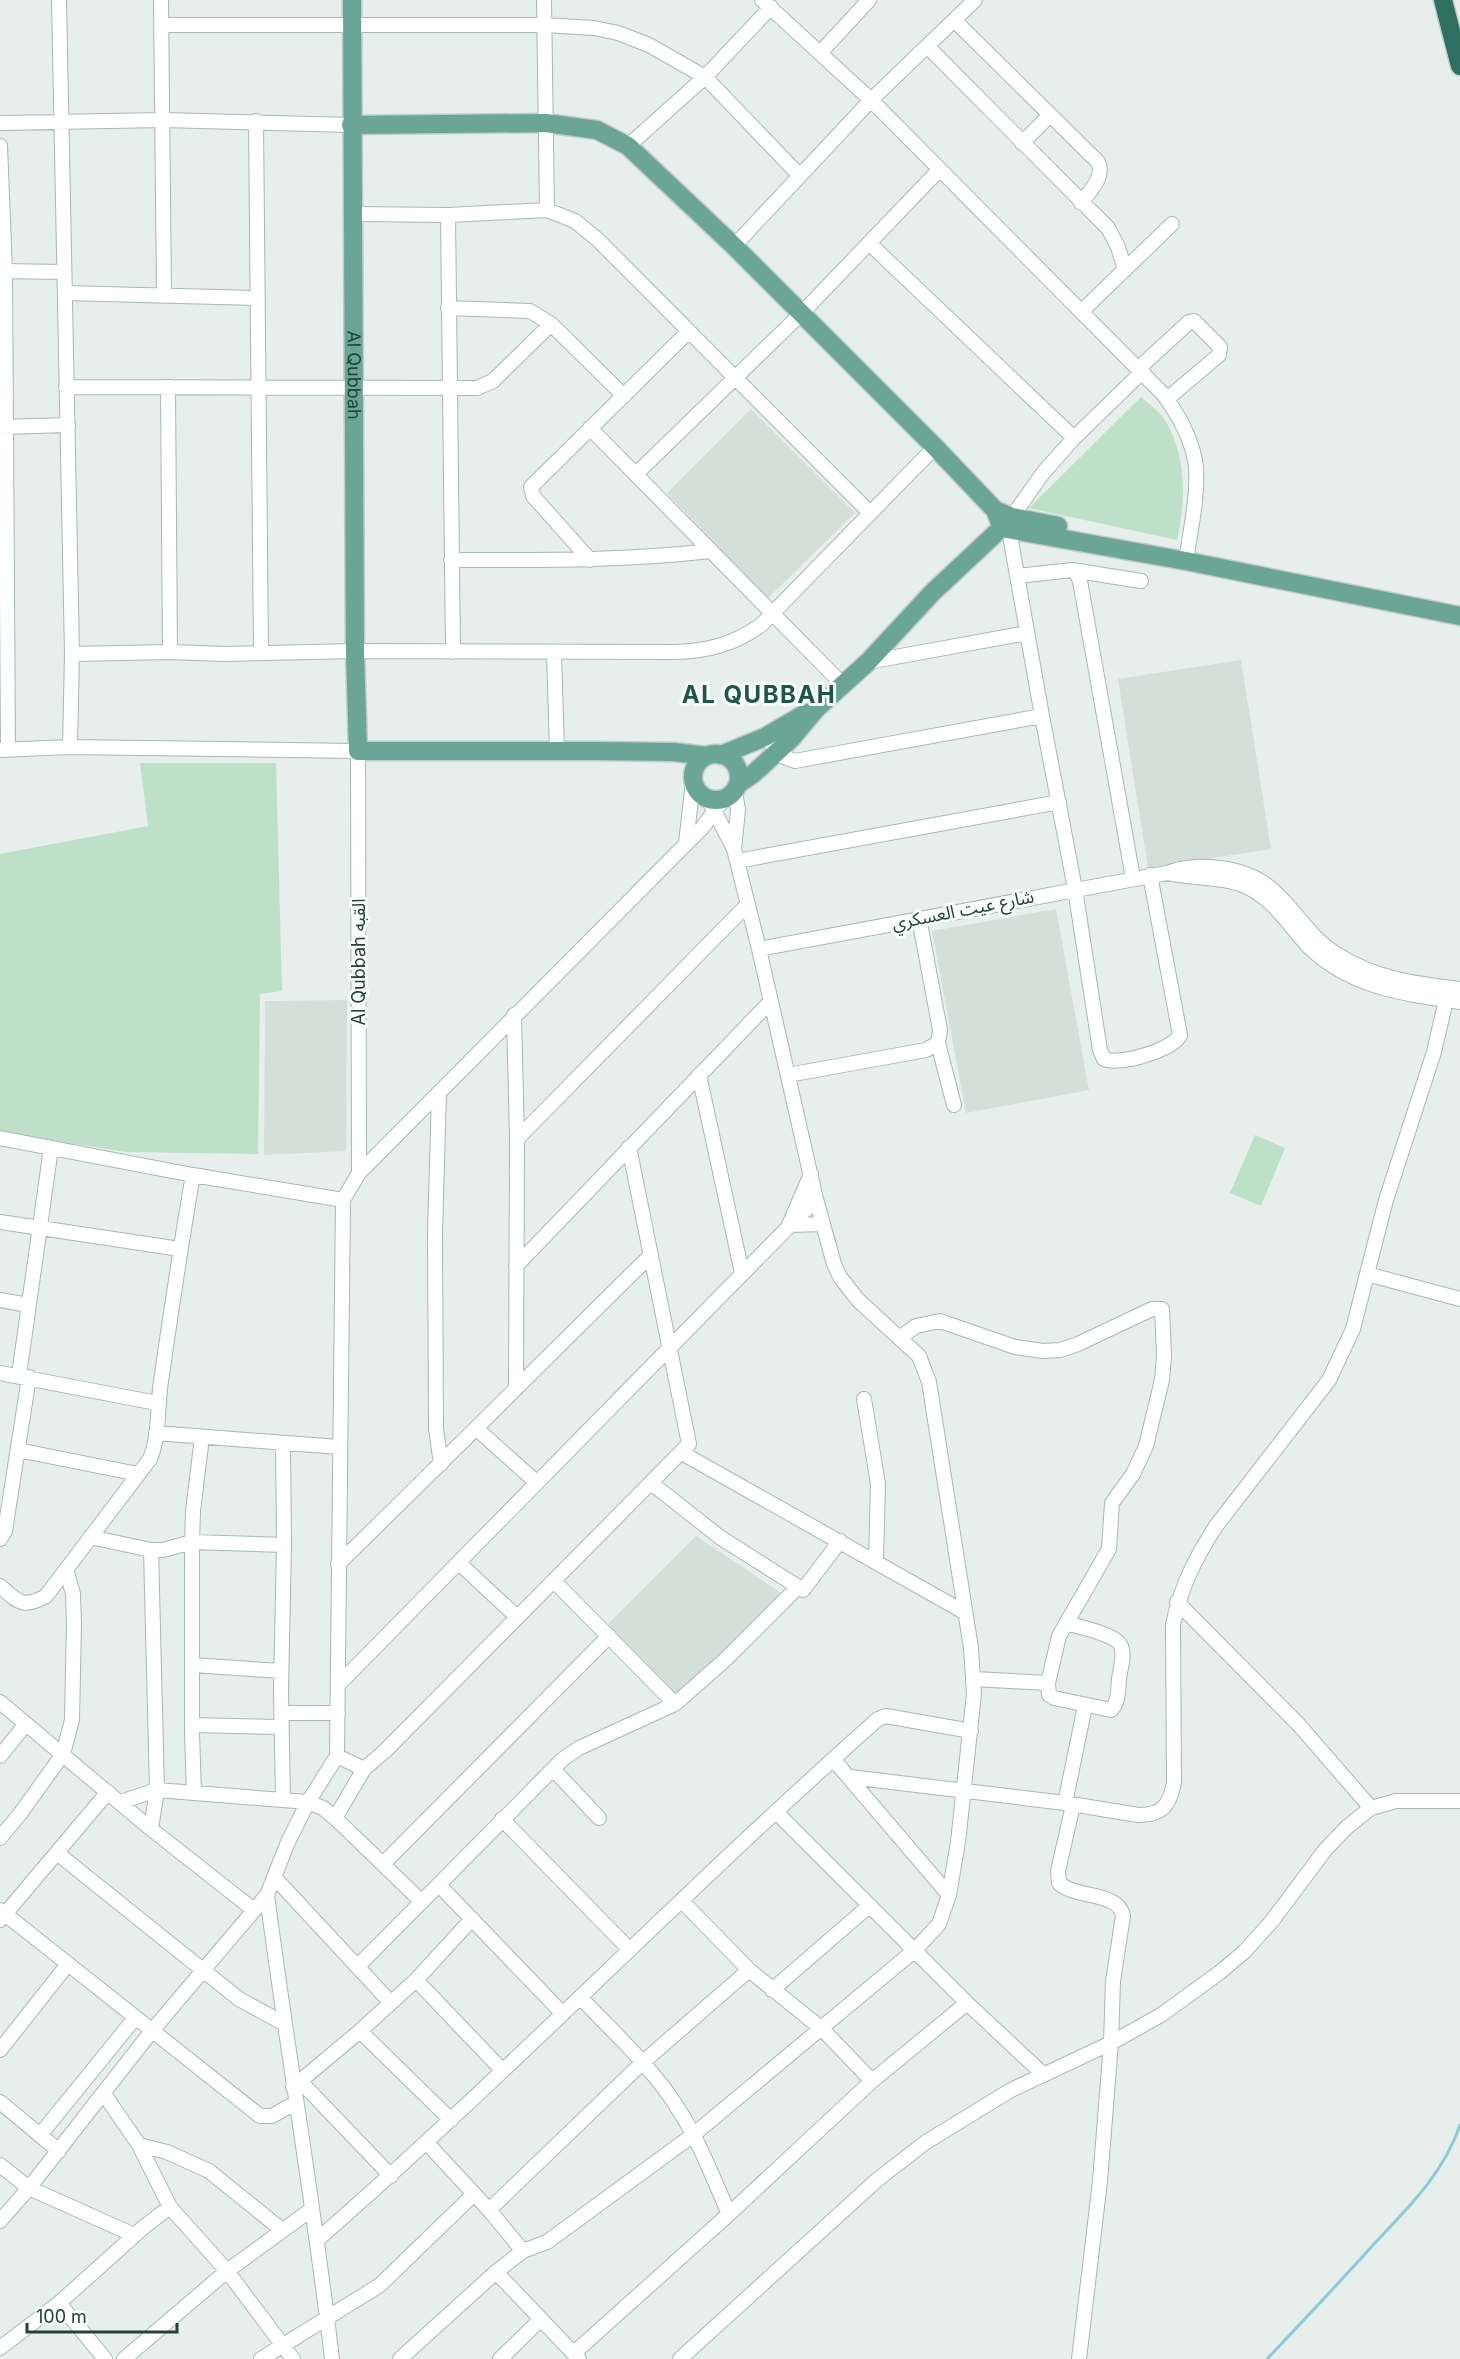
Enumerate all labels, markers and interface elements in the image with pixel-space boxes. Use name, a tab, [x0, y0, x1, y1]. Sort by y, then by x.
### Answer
street label: Al Qubbah	[344, 330, 365, 420]
district label: AL QUBBAH	[682, 680, 836, 709]
street label: شارع عيت العسكري	[890, 885, 1036, 938]
street label: Al Qubbah القبه	[348, 898, 369, 1026]
scale bar	[27, 2296, 177, 2334]
text: 100 m	[36, 2306, 87, 2327]

